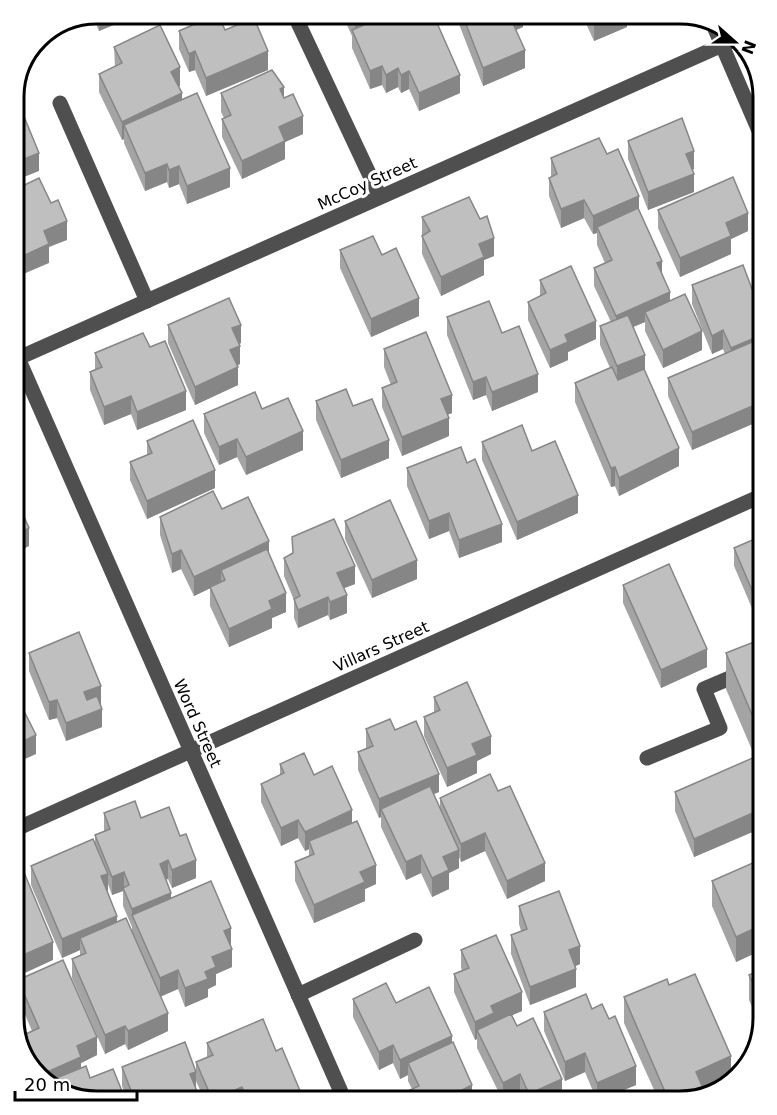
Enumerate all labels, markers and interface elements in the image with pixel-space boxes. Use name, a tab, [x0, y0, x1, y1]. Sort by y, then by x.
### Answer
north arrow	[705, 12, 765, 72]
text: N	[737, 38, 760, 57]
street label: McCoy Street	[315, 153, 420, 214]
street label: Villars Street	[331, 617, 432, 676]
street label: Word Street	[170, 676, 226, 770]
scale bar	[15, 1064, 136, 1102]
text: 20 m	[24, 1074, 70, 1095]

